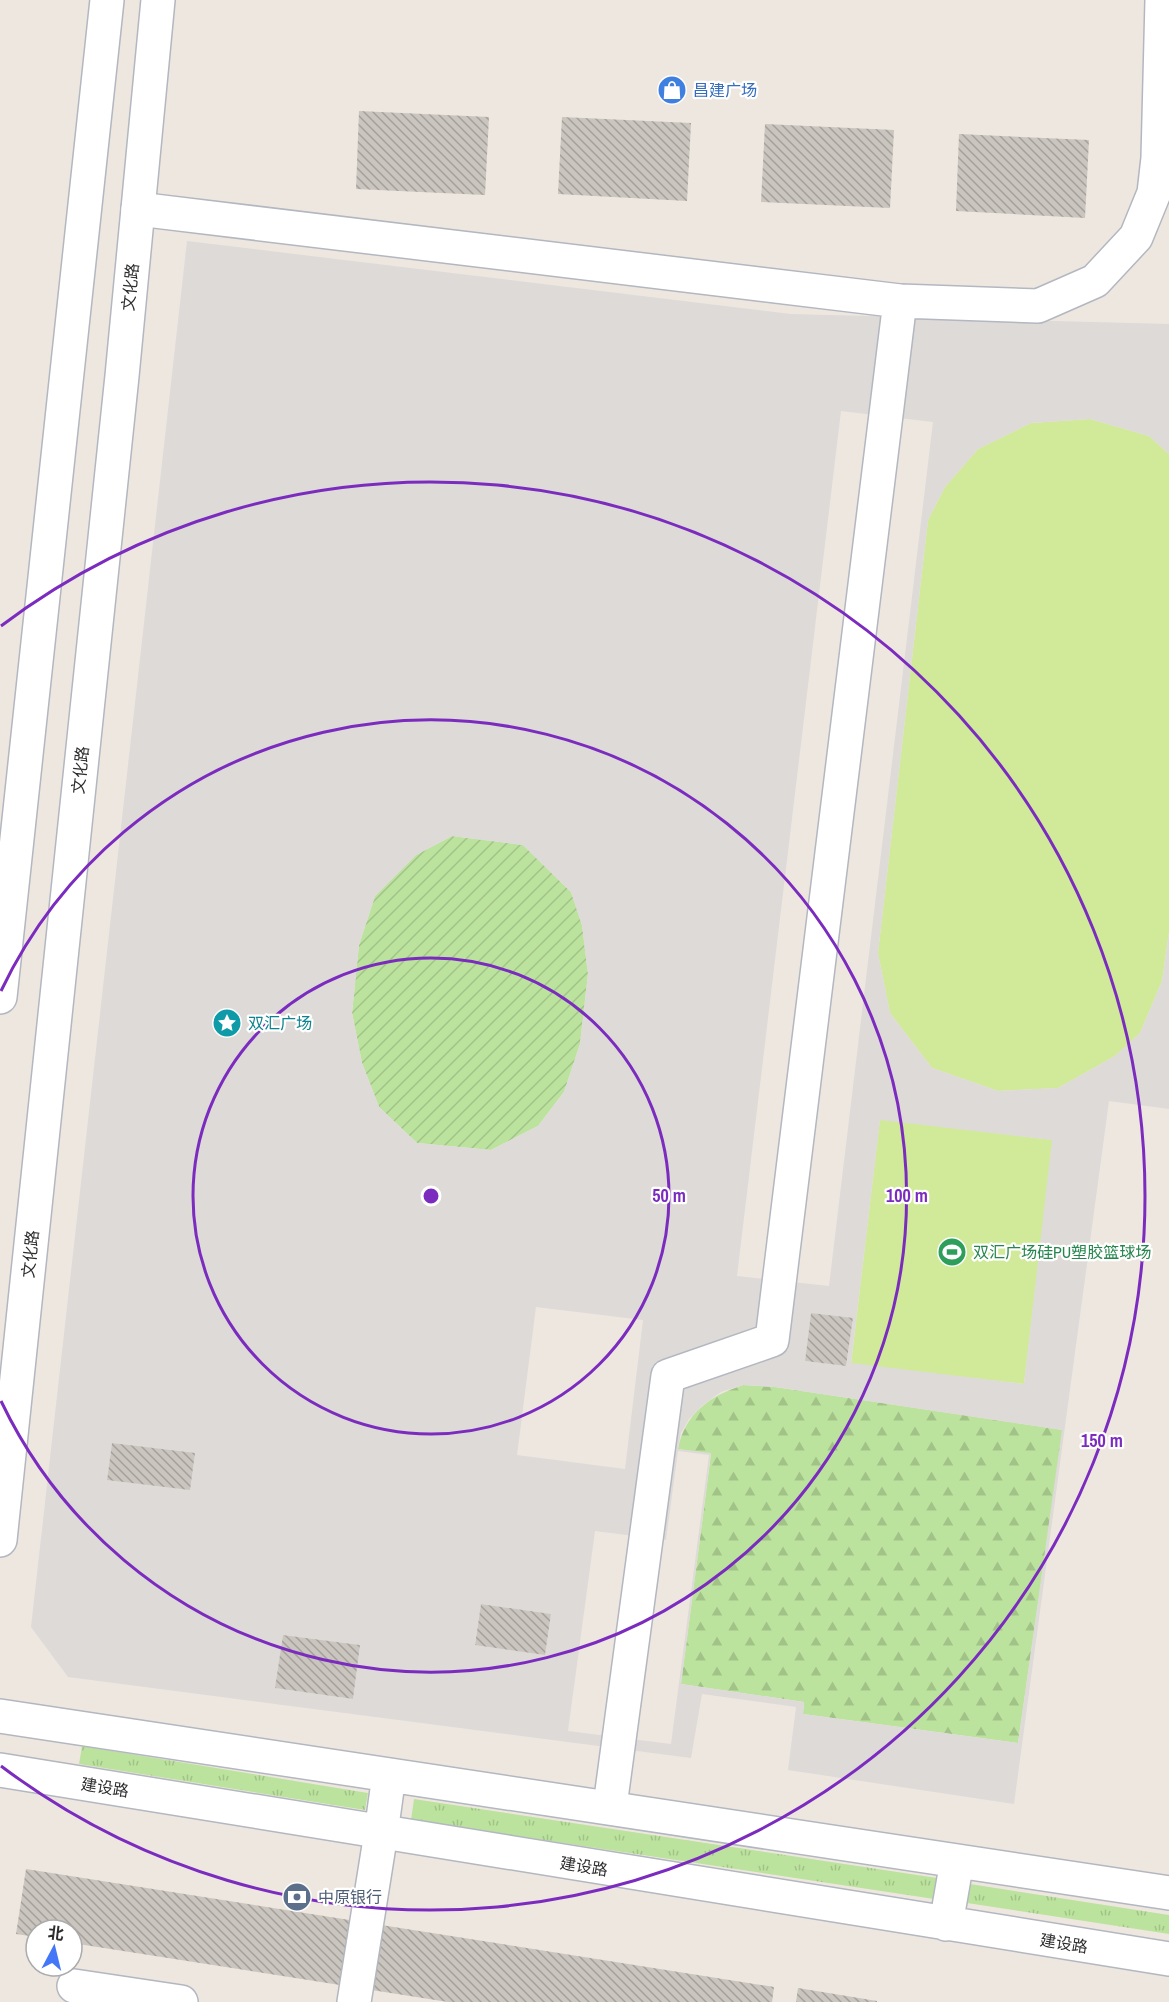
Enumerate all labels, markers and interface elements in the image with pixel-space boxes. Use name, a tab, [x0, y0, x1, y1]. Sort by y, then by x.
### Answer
shop icon: 昌建广场	[656, 74, 688, 106]
place label: 昌建广场	[693, 79, 757, 101]
street label: 文化路	[117, 262, 143, 312]
street label: 文化路	[67, 745, 93, 795]
place icon: 双汇广场	[211, 1007, 243, 1039]
place label: 双汇广场	[248, 1012, 312, 1034]
text: 50 m	[652, 1183, 686, 1208]
text: 100 m	[886, 1183, 928, 1208]
centre of rings	[421, 1186, 441, 1206]
street label: 文化路	[17, 1229, 43, 1279]
sports icon: 双汇广场硅PU塑胶篮球场	[936, 1236, 968, 1268]
place label: 双汇广场硅PU塑胶篮球场	[973, 1241, 1151, 1263]
text: 150 m	[1081, 1428, 1123, 1453]
street label: 建设路	[80, 1772, 130, 1802]
street label: 建设路	[559, 1851, 609, 1881]
bank icon: 中原银行	[281, 1881, 313, 1913]
place label: 中原银行	[318, 1886, 382, 1908]
north arrow	[24, 1918, 84, 1978]
text: 北	[47, 1921, 65, 1945]
street label: 建设路	[1039, 1928, 1089, 1958]

